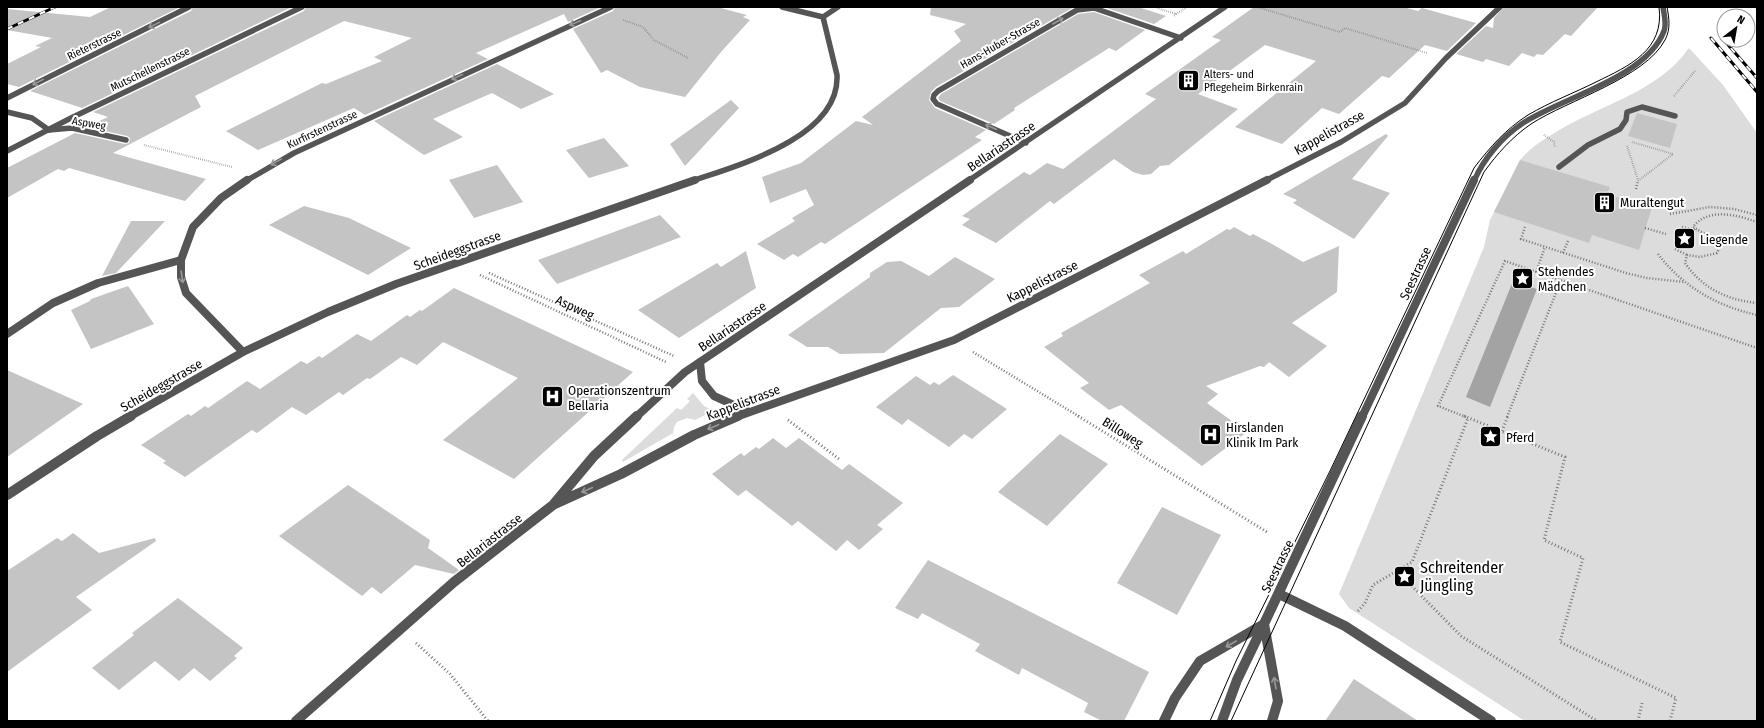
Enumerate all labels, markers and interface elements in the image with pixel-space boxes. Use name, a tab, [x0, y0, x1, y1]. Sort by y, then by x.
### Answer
north arrow	[1716, 8, 1756, 48]
text: N	[1735, 13, 1747, 27]
street label: Hans-Huber-Strasse	[958, 15, 1042, 72]
one-way arrow	[1052, 16, 1064, 24]
one-way arrow	[570, 20, 582, 27]
one-way arrow	[148, 22, 160, 29]
street label: Rieterstrasse	[65, 26, 123, 63]
street label: Mutschellenstrasse	[108, 45, 192, 94]
building icon: Alters- und Pflegeheim Birkenrain	[1175, 67, 1201, 93]
place label: Alters- und Pflegeheim Birkenrain	[1204, 68, 1303, 94]
one-way arrow	[451, 74, 463, 81]
one-way arrow	[32, 79, 44, 87]
street label: Kappelistrasse	[1292, 107, 1367, 158]
street label: Kurfirstenstrasse	[285, 108, 359, 151]
street label: Aspweg	[71, 114, 108, 133]
street label: Bellariastrasse	[965, 118, 1038, 175]
one-way arrow	[985, 123, 997, 130]
one-way arrow	[270, 159, 282, 167]
building icon: Muraltengut	[1592, 189, 1618, 215]
place label: Muraltengut	[1620, 195, 1685, 210]
place icon: Liegende	[1671, 226, 1697, 252]
street label: Scheideggstrasse	[412, 228, 503, 273]
place label: Liegende	[1700, 232, 1748, 247]
street label: Seestrasse	[1397, 244, 1434, 302]
street label: Kappelistrasse	[1004, 257, 1080, 306]
place label: Stehendes Mädchen	[1538, 264, 1594, 294]
place icon: Stehendes Mädchen	[1509, 265, 1535, 291]
one-way arrow	[178, 270, 186, 283]
street label: Aspweg	[553, 292, 597, 323]
street label: Bellariastrasse	[696, 298, 769, 355]
street label: Scheideggstrasse	[118, 356, 205, 415]
street label: Kappelistrasse	[704, 382, 782, 423]
place label: Operationszentrum Bellaria	[568, 383, 671, 413]
hospital icon: Operationszentrum Bellaria	[540, 384, 566, 410]
street label: Billoweg	[1100, 414, 1147, 451]
place label: Hirslanden Klinik Im Park	[1226, 420, 1299, 450]
hospital icon: Hirslanden Klinik Im Park	[1198, 421, 1224, 447]
one-way arrow	[707, 424, 719, 431]
place icon: Pferd	[1478, 424, 1504, 450]
place label: Pferd	[1506, 430, 1534, 445]
one-way arrow	[581, 487, 593, 494]
street label: Bellariastrasse	[454, 510, 525, 570]
street label: Seestrasse	[1258, 537, 1297, 595]
place label: Schreitender Jüngling	[1420, 558, 1504, 595]
place icon: Schreitender Jüngling	[1392, 563, 1418, 589]
one-way arrow	[1225, 640, 1237, 648]
one-way arrow	[1271, 677, 1279, 690]

